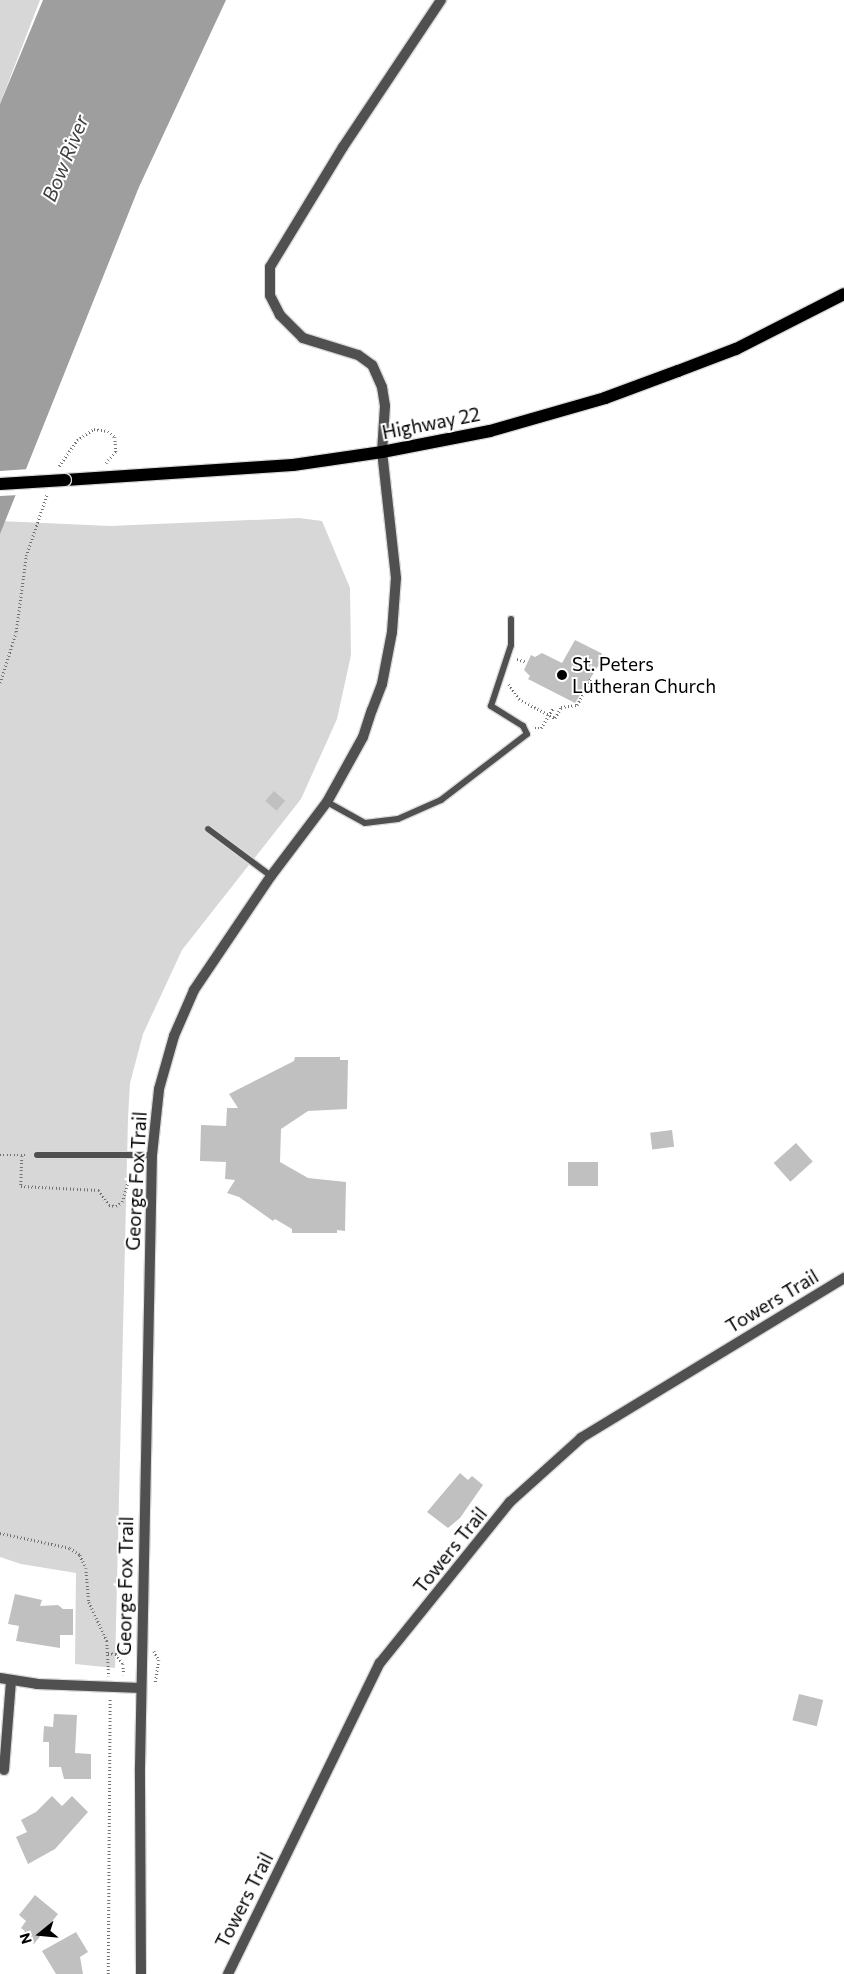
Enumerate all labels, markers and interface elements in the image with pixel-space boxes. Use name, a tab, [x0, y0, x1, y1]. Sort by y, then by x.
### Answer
water label: Bow River	[37, 111, 93, 205]
street label: Highway 22	[380, 402, 482, 444]
place label: St. Peters Lutheran Church	[572, 653, 716, 697]
marker: St. Peters Lutheran Church	[556, 669, 568, 681]
street label: George Fox Trail	[121, 1111, 151, 1251]
street label: Towers Trail	[722, 1264, 822, 1338]
street label: Towers Trail	[408, 1502, 492, 1598]
street label: George Fox Trail	[112, 1516, 138, 1656]
street label: Towers Trail	[210, 1849, 278, 1951]
north arrow	[15, 1909, 65, 1959]
text: N	[16, 1931, 35, 1946]

